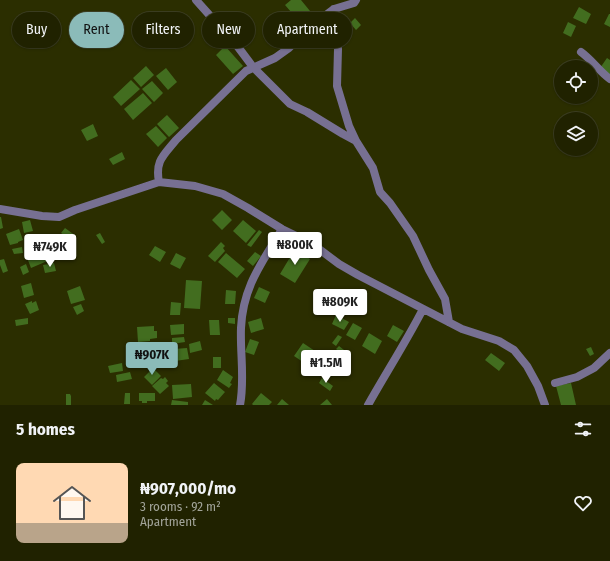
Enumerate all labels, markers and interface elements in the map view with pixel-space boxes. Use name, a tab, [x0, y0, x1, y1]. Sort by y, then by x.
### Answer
chip: Buy	[12, 12, 61, 48]
chip: Rent	[69, 12, 124, 48]
chip: Filters	[132, 12, 194, 48]
chip: New	[202, 12, 255, 48]
chip: Apartment	[263, 12, 352, 48]
map controls	[554, 60, 598, 156]
button: locate	[554, 60, 598, 104]
button: layers	[554, 112, 598, 156]
pin: ₦800K	[267, 232, 323, 266]
pin: ₦749K	[22, 234, 78, 268]
text: ₦800K	[277, 237, 313, 252]
text: ₦749K	[33, 239, 67, 254]
pin: ₦809K	[312, 289, 368, 323]
text: ₦809K	[322, 294, 358, 309]
pin: ₦907K	[124, 342, 180, 376]
text: ₦907K	[135, 347, 169, 362]
pin: ₦1.5M	[298, 350, 354, 384]
text: ₦1.5M	[310, 355, 342, 370]
icon: filters	[572, 418, 594, 440]
text: 5 homes	[16, 419, 75, 440]
text: ₦907,000/mo	[140, 478, 236, 499]
icon: home	[48, 479, 96, 527]
icon: heart	[572, 492, 594, 514]
text: 3 rooms · 92 m²	[140, 499, 221, 514]
text: Apartment	[140, 514, 196, 529]

